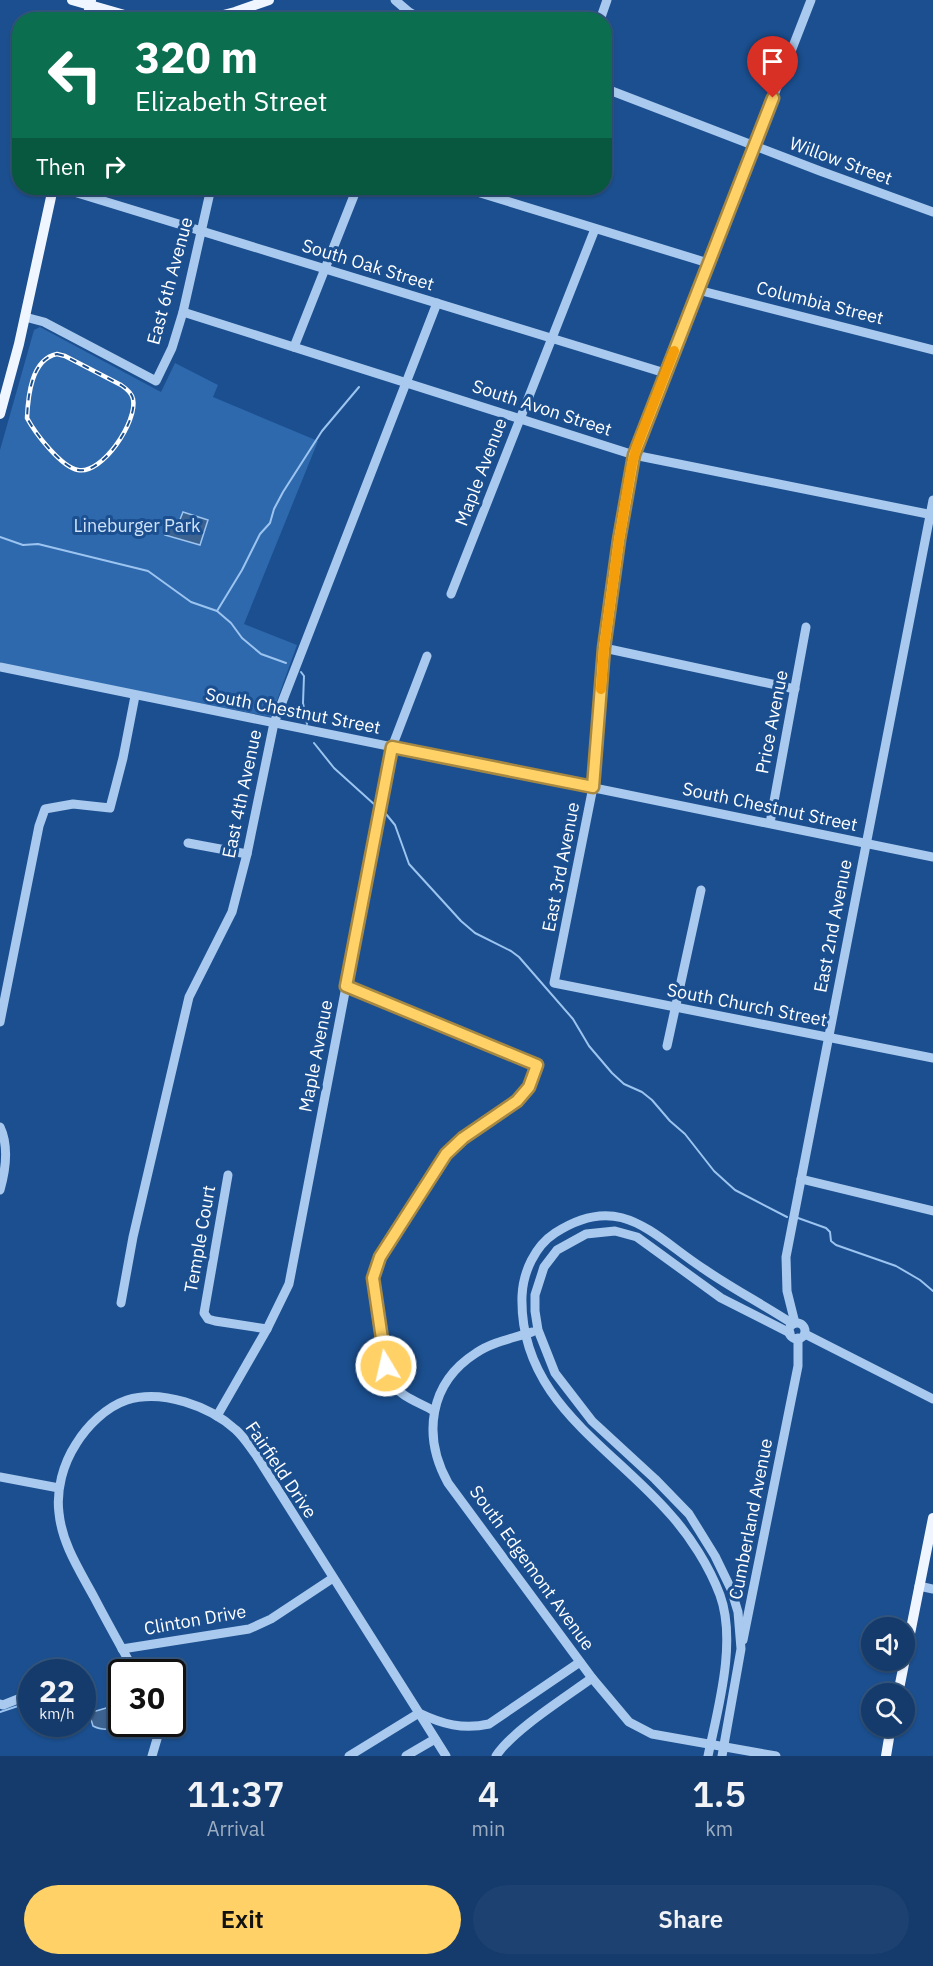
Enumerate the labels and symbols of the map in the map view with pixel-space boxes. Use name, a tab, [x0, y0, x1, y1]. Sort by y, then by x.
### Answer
pin	[747, 36, 798, 98]
street label: Willow Street	[787, 131, 896, 190]
street label: East 6th Avenue	[141, 215, 198, 347]
street label: South Oak Street	[299, 233, 437, 296]
street label: Columbia Street	[754, 276, 886, 329]
street label: South Avon Street	[469, 374, 615, 441]
street label: Maple Avenue	[449, 414, 512, 529]
park label: Lineburger Park	[73, 514, 201, 537]
street label: Price Avenue	[750, 668, 793, 776]
street label: South Chestnut Street	[203, 682, 383, 739]
street label: East 4th Avenue	[217, 727, 266, 860]
street label: South Chestnut Street	[681, 777, 860, 836]
street label: East 3rd Avenue	[537, 800, 584, 934]
street label: East 2nd Avenue	[808, 857, 857, 994]
street label: South Church Street	[665, 978, 829, 1031]
street label: Maple Avenue	[293, 998, 338, 1114]
street label: Temple Court	[179, 1183, 220, 1294]
position arrow	[354, 1334, 418, 1398]
street label: Fairfield Drive	[241, 1417, 322, 1522]
street label: Cumberland Avenue	[724, 1436, 777, 1601]
street label: South Edgemont Avenue	[465, 1481, 600, 1655]
street label: Clinton Drive	[142, 1599, 248, 1640]
speed limit sign: 30	[108, 1659, 186, 1737]

